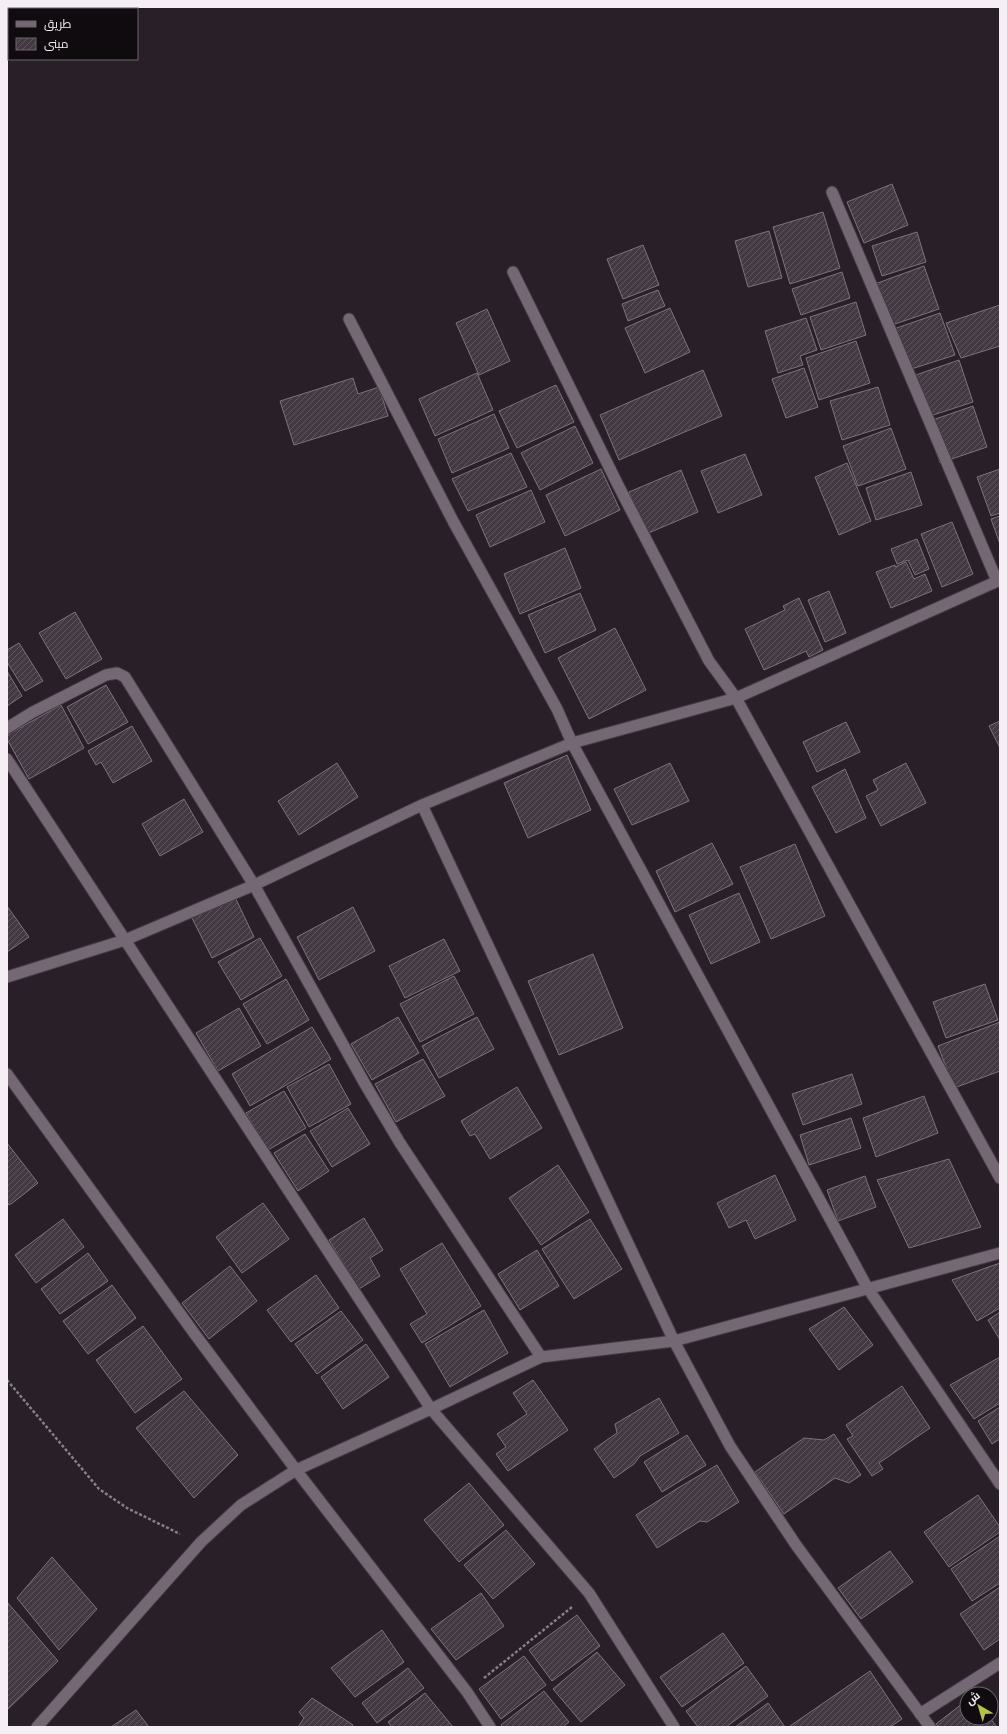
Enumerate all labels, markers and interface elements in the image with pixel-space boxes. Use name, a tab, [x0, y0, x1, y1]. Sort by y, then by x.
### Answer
legend	[8, 8, 138, 60]
text: طريق	[44, 16, 72, 31]
text: مبنى	[44, 36, 69, 51]
north arrow	[959, 1686, 999, 1726]
text: ش	[963, 1688, 983, 1708]

